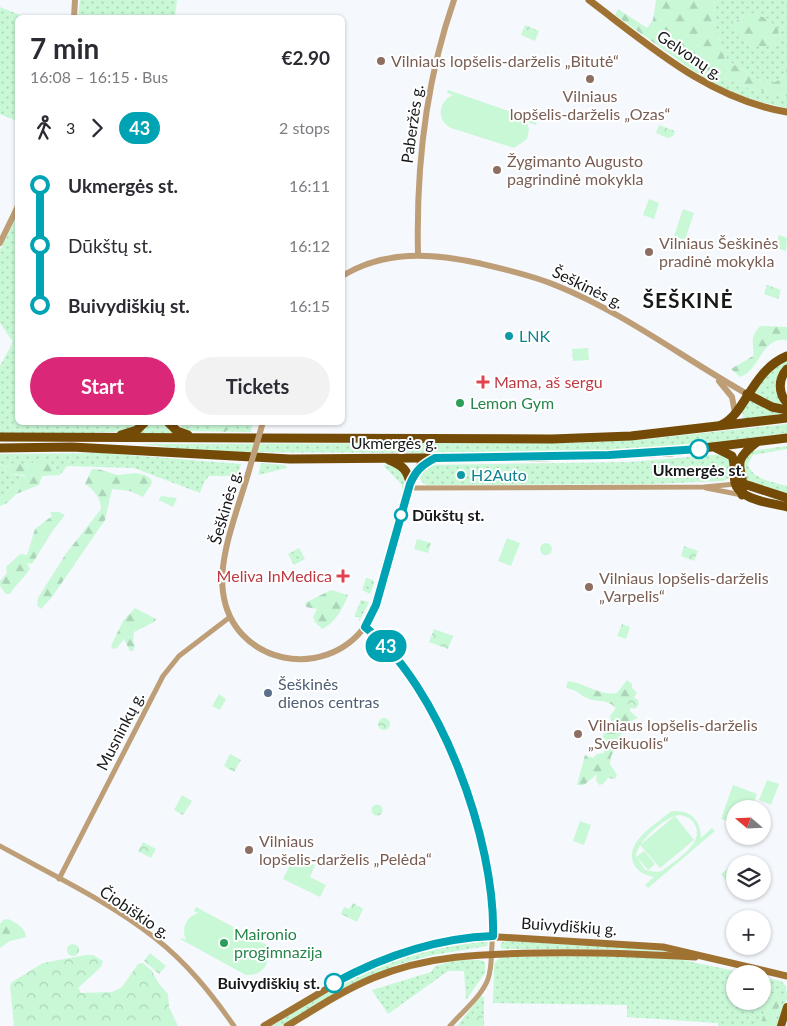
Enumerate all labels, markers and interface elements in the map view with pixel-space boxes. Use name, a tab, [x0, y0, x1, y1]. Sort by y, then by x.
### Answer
street label: Gelvonų g.	[654, 26, 727, 83]
text: 7 min	[30, 31, 99, 65]
text: €2.90	[281, 46, 330, 69]
place label: Vilniaus lopšelis-darželis „Bitutė“	[391, 51, 619, 70]
marker: Vilniaus lopšelis-darželis „Bitutė“	[375, 55, 387, 67]
text: 16:08 – 16:15 · Bus	[30, 67, 168, 86]
marker: Vilniaus lopšelis-darželis „Ozas“	[584, 73, 596, 85]
street label: Paberžės g.	[397, 83, 426, 164]
place label: Vilniaus lopšelis-darželis „Ozas“	[510, 86, 670, 123]
icon: walk	[30, 114, 58, 142]
icon: forward	[83, 114, 111, 142]
text: 43	[129, 117, 150, 139]
text: 3	[66, 118, 75, 137]
text: 2 stops	[279, 118, 330, 137]
place label: Žygimanto Augusto pagrindinė mokykla	[507, 151, 644, 188]
marker: Žygimanto Augusto pagrindinė mokykla	[491, 164, 503, 176]
text: Ukmergės st.	[68, 174, 178, 197]
text: 16:11	[289, 176, 330, 195]
place label: Vilniaus Šeškinės pradinė mokykla	[659, 233, 778, 270]
text: Dūkštų st.	[68, 234, 153, 257]
text: 16:12	[289, 236, 330, 255]
marker: Vilniaus Šeškinės pradinė mokykla	[643, 246, 655, 258]
street label: Šeškinės g.	[550, 261, 627, 312]
district label: ŠEŠKINĖ	[643, 287, 734, 312]
text: Buivydiškių st.	[68, 294, 190, 317]
text: 16:15	[289, 296, 330, 315]
place label: LNK	[519, 326, 550, 345]
marker: LNK	[503, 330, 515, 342]
button: Start	[30, 357, 175, 415]
button: Tickets	[185, 357, 330, 415]
place label: Mama, aš sergu	[494, 372, 603, 391]
marker: Mama, aš sergu	[476, 375, 490, 389]
place label: Lemon Gym	[470, 393, 554, 412]
marker: Lemon Gym	[454, 397, 466, 409]
street label: Ukmergės g.	[351, 433, 437, 452]
marker: Ukmergės st.	[689, 439, 709, 459]
place label: Ukmergės st.	[653, 460, 746, 479]
place label: H2Auto	[471, 465, 527, 484]
street label: Šeškinės g.	[205, 467, 244, 546]
marker: H2Auto	[455, 469, 467, 481]
place label: Dūkštų st.	[412, 505, 485, 524]
marker: Dūkštų st.	[394, 508, 408, 522]
place label: Meliva InMedica	[217, 566, 332, 585]
place label: Vilniaus lopšelis-darželis „Varpelis“	[599, 568, 769, 605]
marker: Meliva InMedica	[336, 569, 350, 583]
marker: Vilniaus lopšelis-darželis „Varpelis“	[583, 581, 595, 593]
line badge: 43	[364, 630, 408, 662]
text: 43	[376, 635, 396, 657]
place label: Šeškinės dienos centras	[278, 674, 379, 711]
marker: Šeškinės dienos centras	[262, 687, 274, 699]
street label: Musninkų g.	[92, 688, 147, 773]
place label: Vilniaus lopšelis-darželis „Sveikuolis“	[588, 715, 758, 752]
marker: Vilniaus lopšelis-darželis „Sveikuolis“	[572, 728, 584, 740]
north arrow	[726, 800, 771, 845]
map controls	[726, 800, 771, 1010]
place label: Vilniaus lopšelis-darželis „Pelėda“	[259, 831, 432, 868]
marker: Vilniaus lopšelis-darželis „Pelėda“	[243, 844, 255, 856]
button: layers	[726, 855, 771, 900]
street label: Čiobiškio g.	[97, 881, 174, 942]
button: +	[726, 910, 771, 955]
street label: Buivydiškių g.	[520, 913, 618, 938]
place label: Maironio progimnazija	[234, 924, 323, 961]
marker: Maironio progimnazija	[218, 937, 230, 949]
button: −	[726, 965, 771, 1010]
place label: Buivydiškių st.	[217, 973, 320, 992]
marker: Buivydiškių st.	[324, 973, 344, 993]

